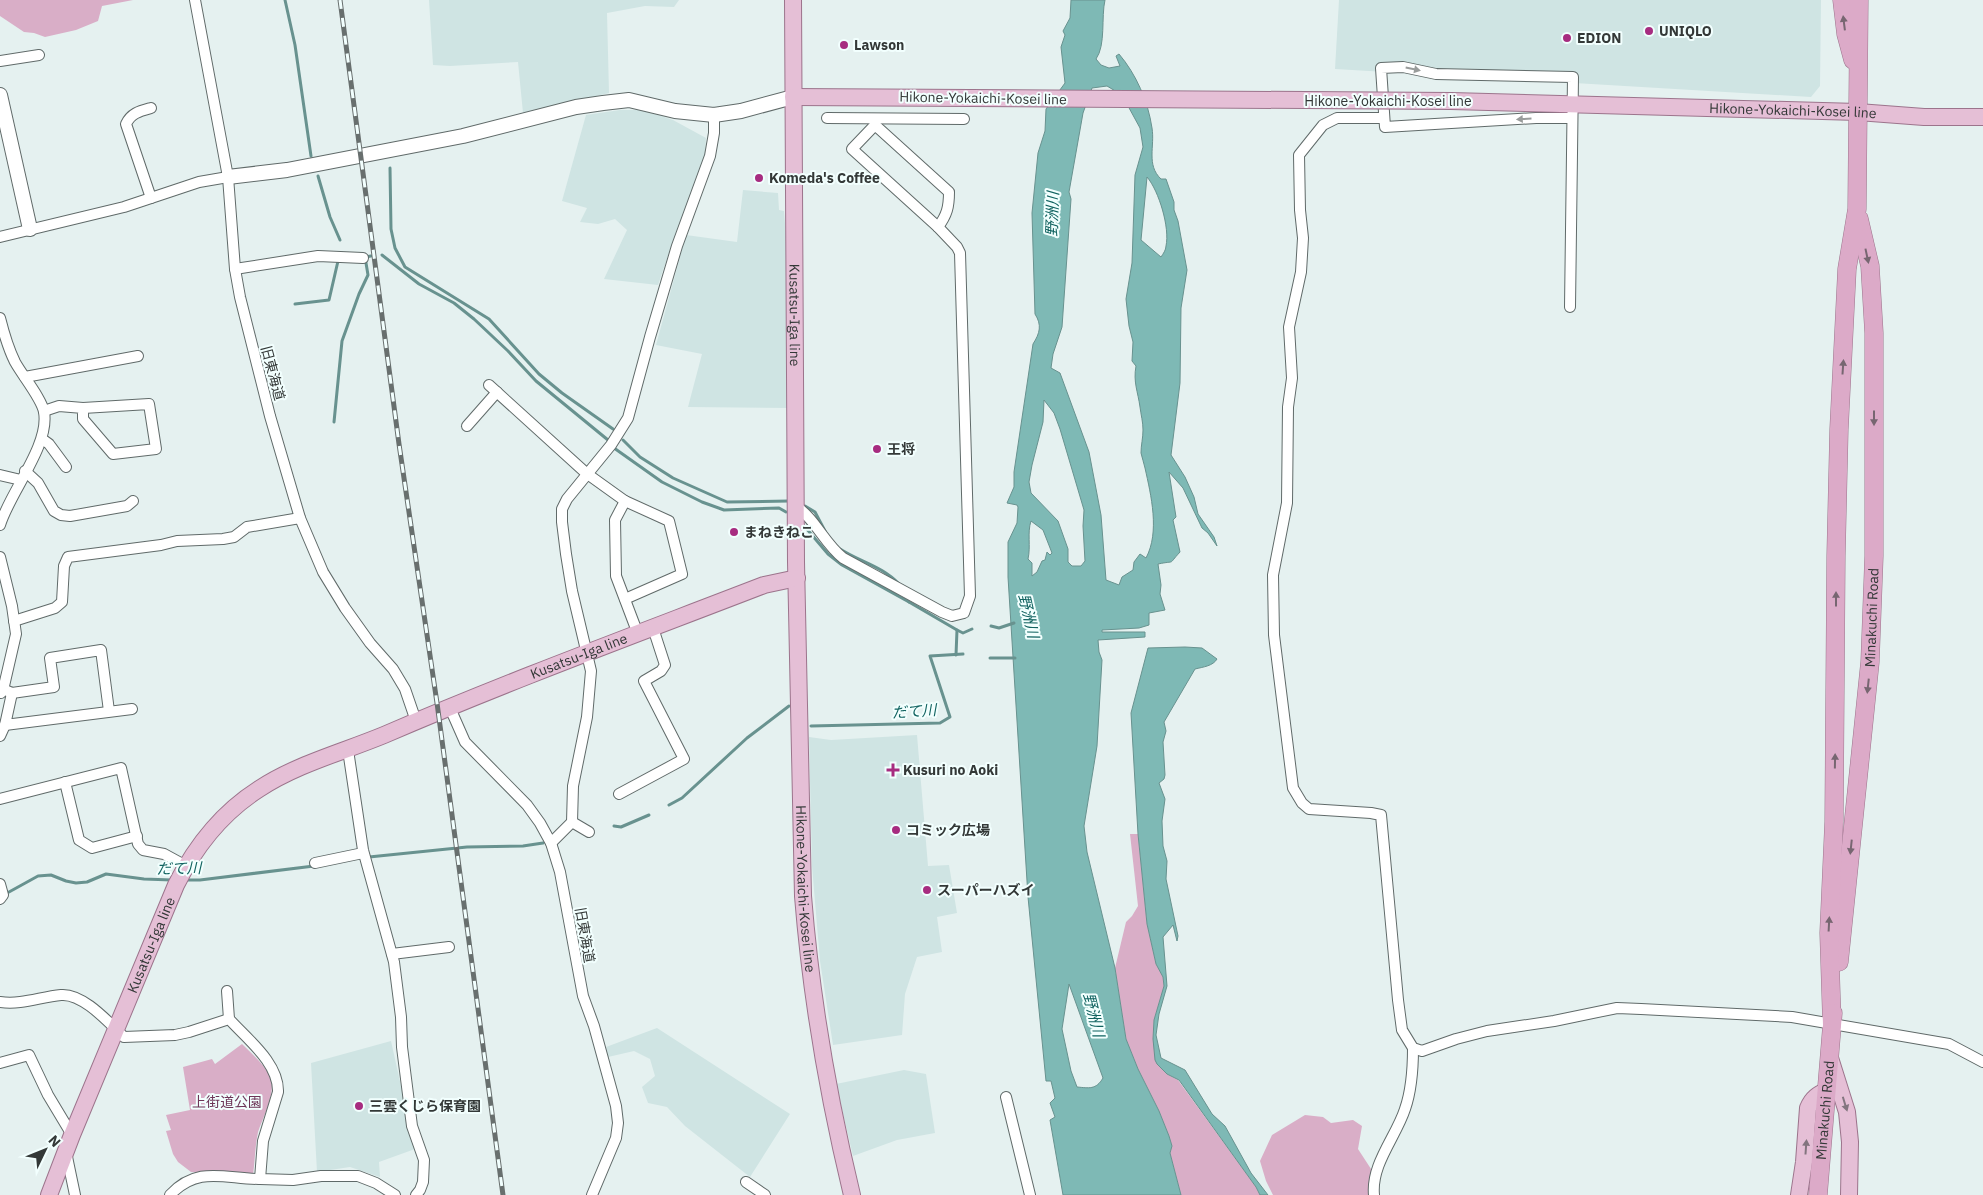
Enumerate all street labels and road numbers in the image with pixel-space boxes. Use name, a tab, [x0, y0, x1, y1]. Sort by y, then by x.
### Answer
street label: Hikone-Yokaichi-Kosei line	[899, 88, 1067, 108]
street label: Hikone-Yokaichi-Kosei line	[1304, 92, 1472, 110]
street label: Hikone-Yokaichi-Kosei line	[1709, 99, 1878, 122]
street label: Kusatsu-Iga line	[785, 264, 804, 367]
street label: 旧東海道	[257, 344, 289, 402]
street label: Minakuchi Road	[1861, 568, 1883, 668]
street label: Kusatsu-Iga line	[528, 629, 630, 683]
street label: Hikone-Yokaichi-Kosei line	[792, 805, 820, 974]
street label: Kusatsu-Iga line	[123, 894, 179, 996]
street label: 旧東海道	[571, 906, 599, 964]
street label: Minakuchi Road	[1812, 1060, 1838, 1161]

